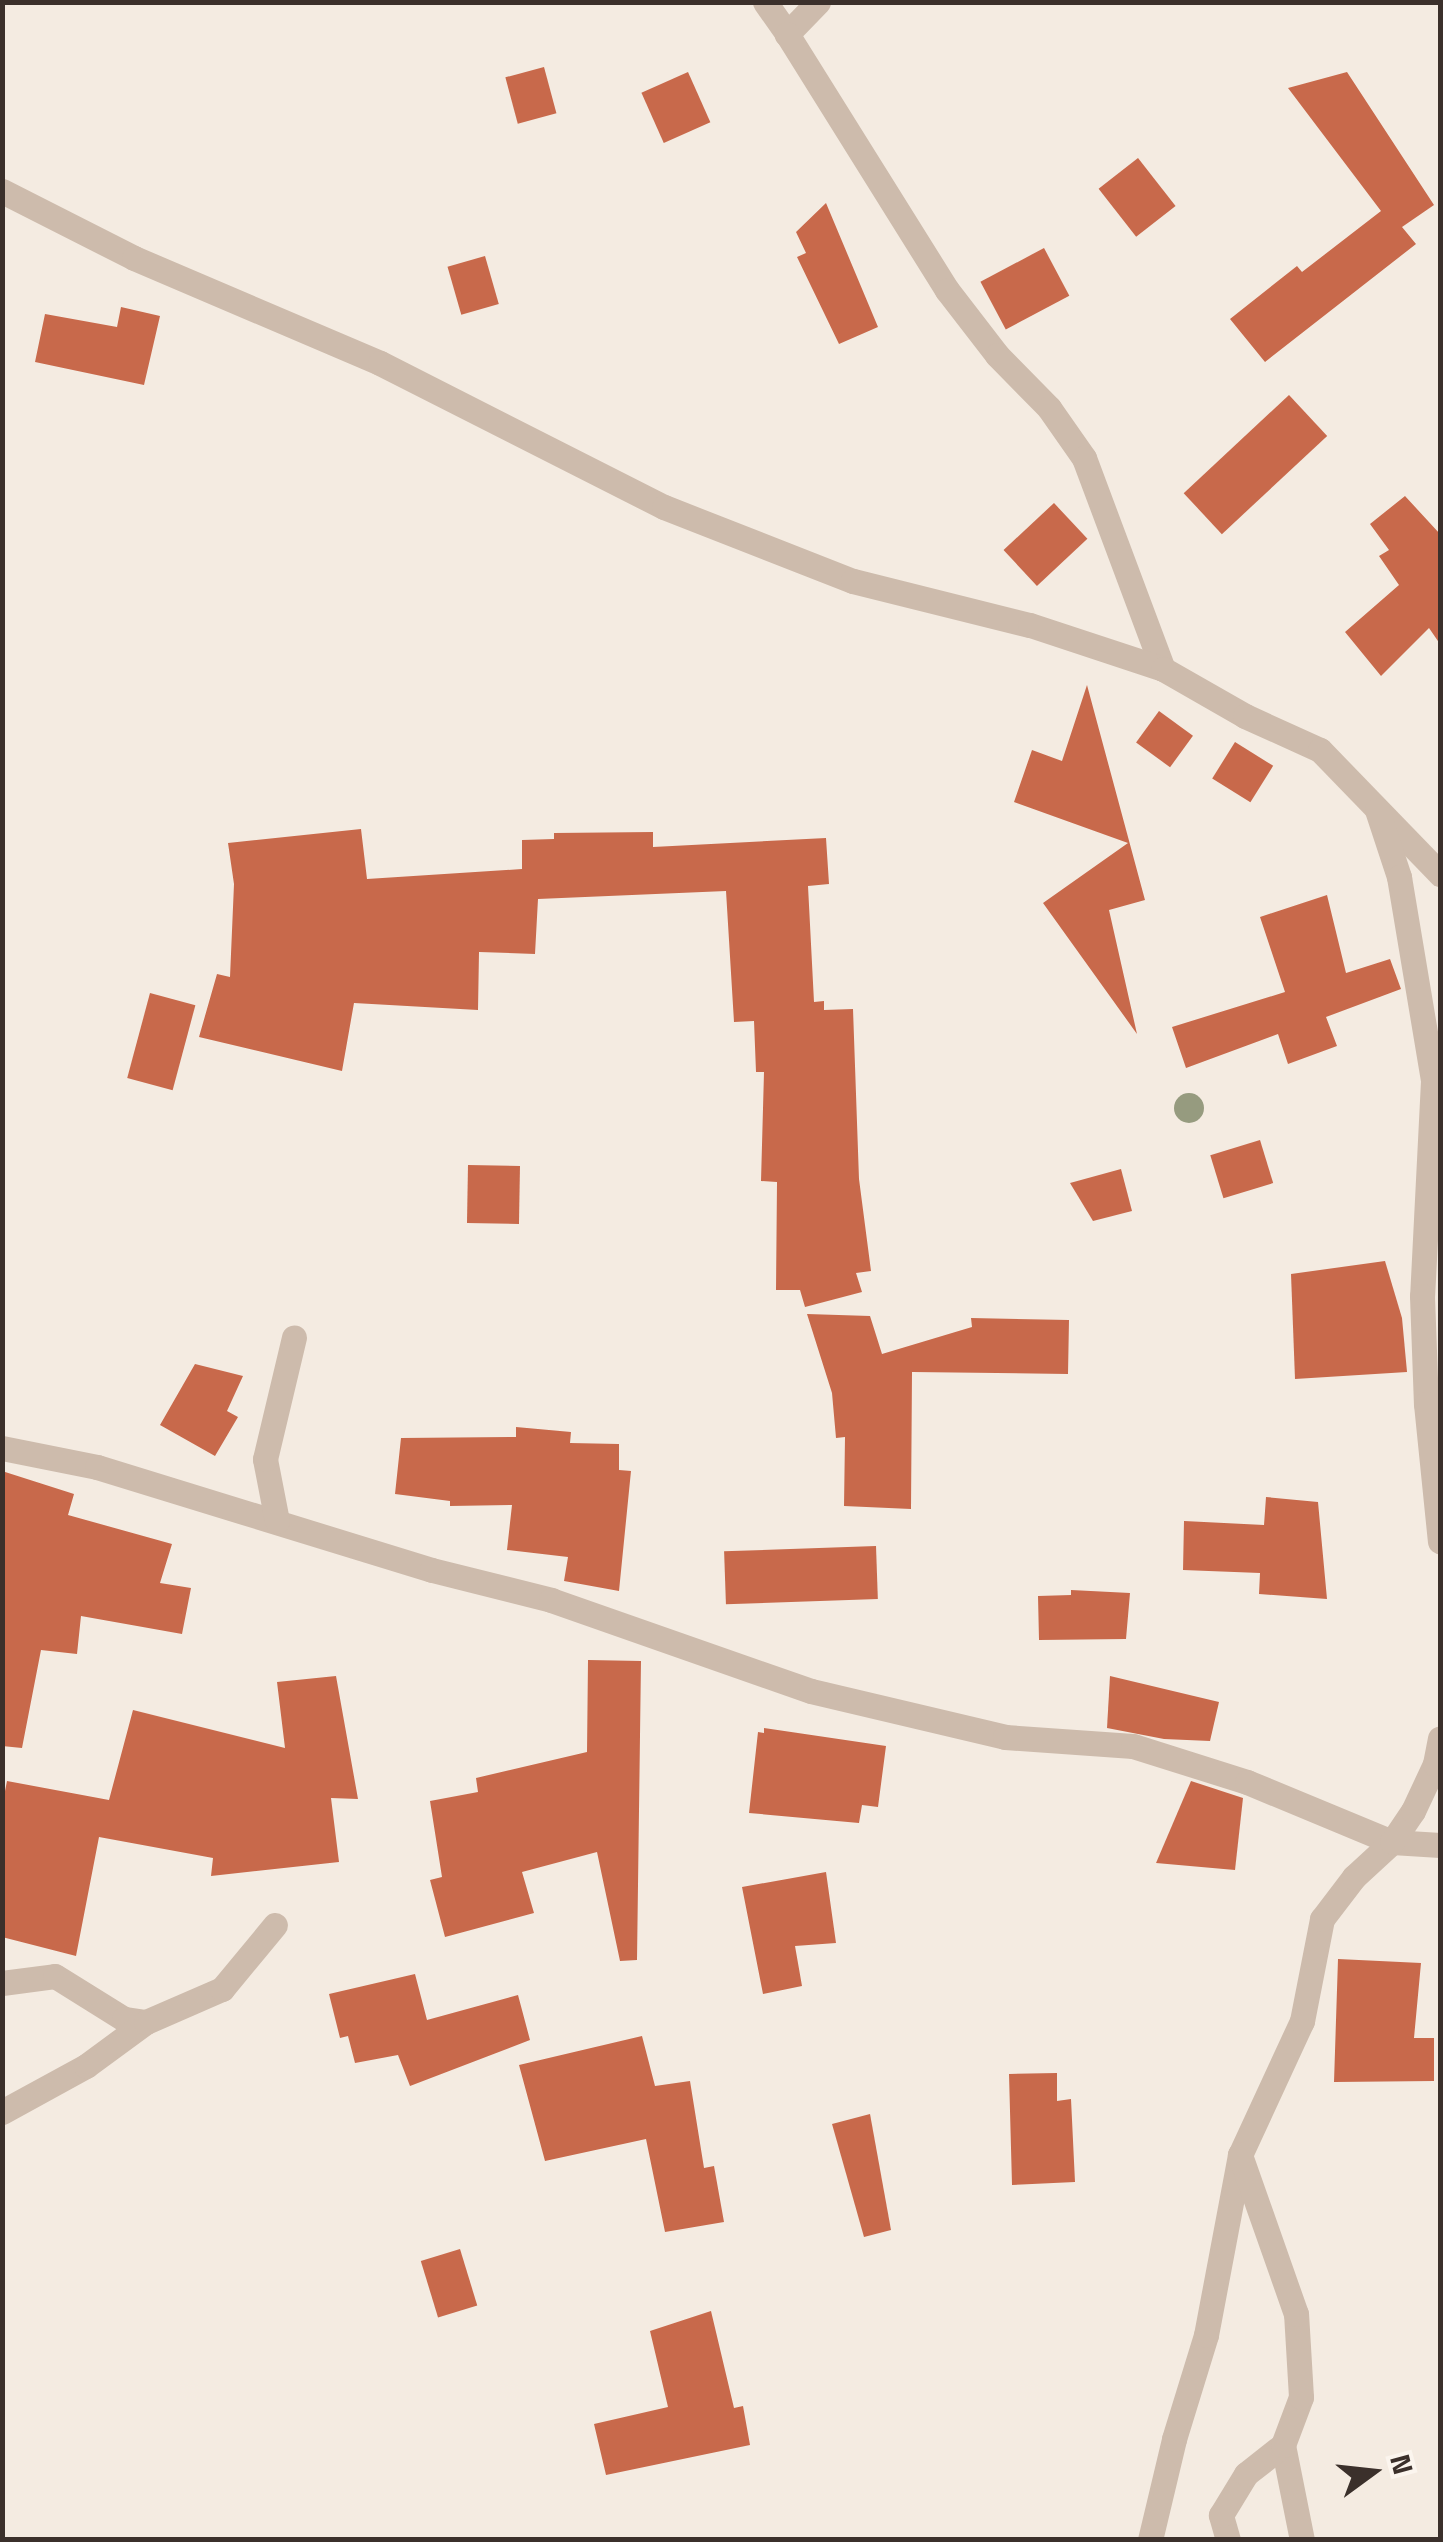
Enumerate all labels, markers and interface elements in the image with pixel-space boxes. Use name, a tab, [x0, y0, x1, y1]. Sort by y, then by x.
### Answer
north arrow	[1323, 2422, 1423, 2522]
text: N	[1379, 2449, 1426, 2479]

